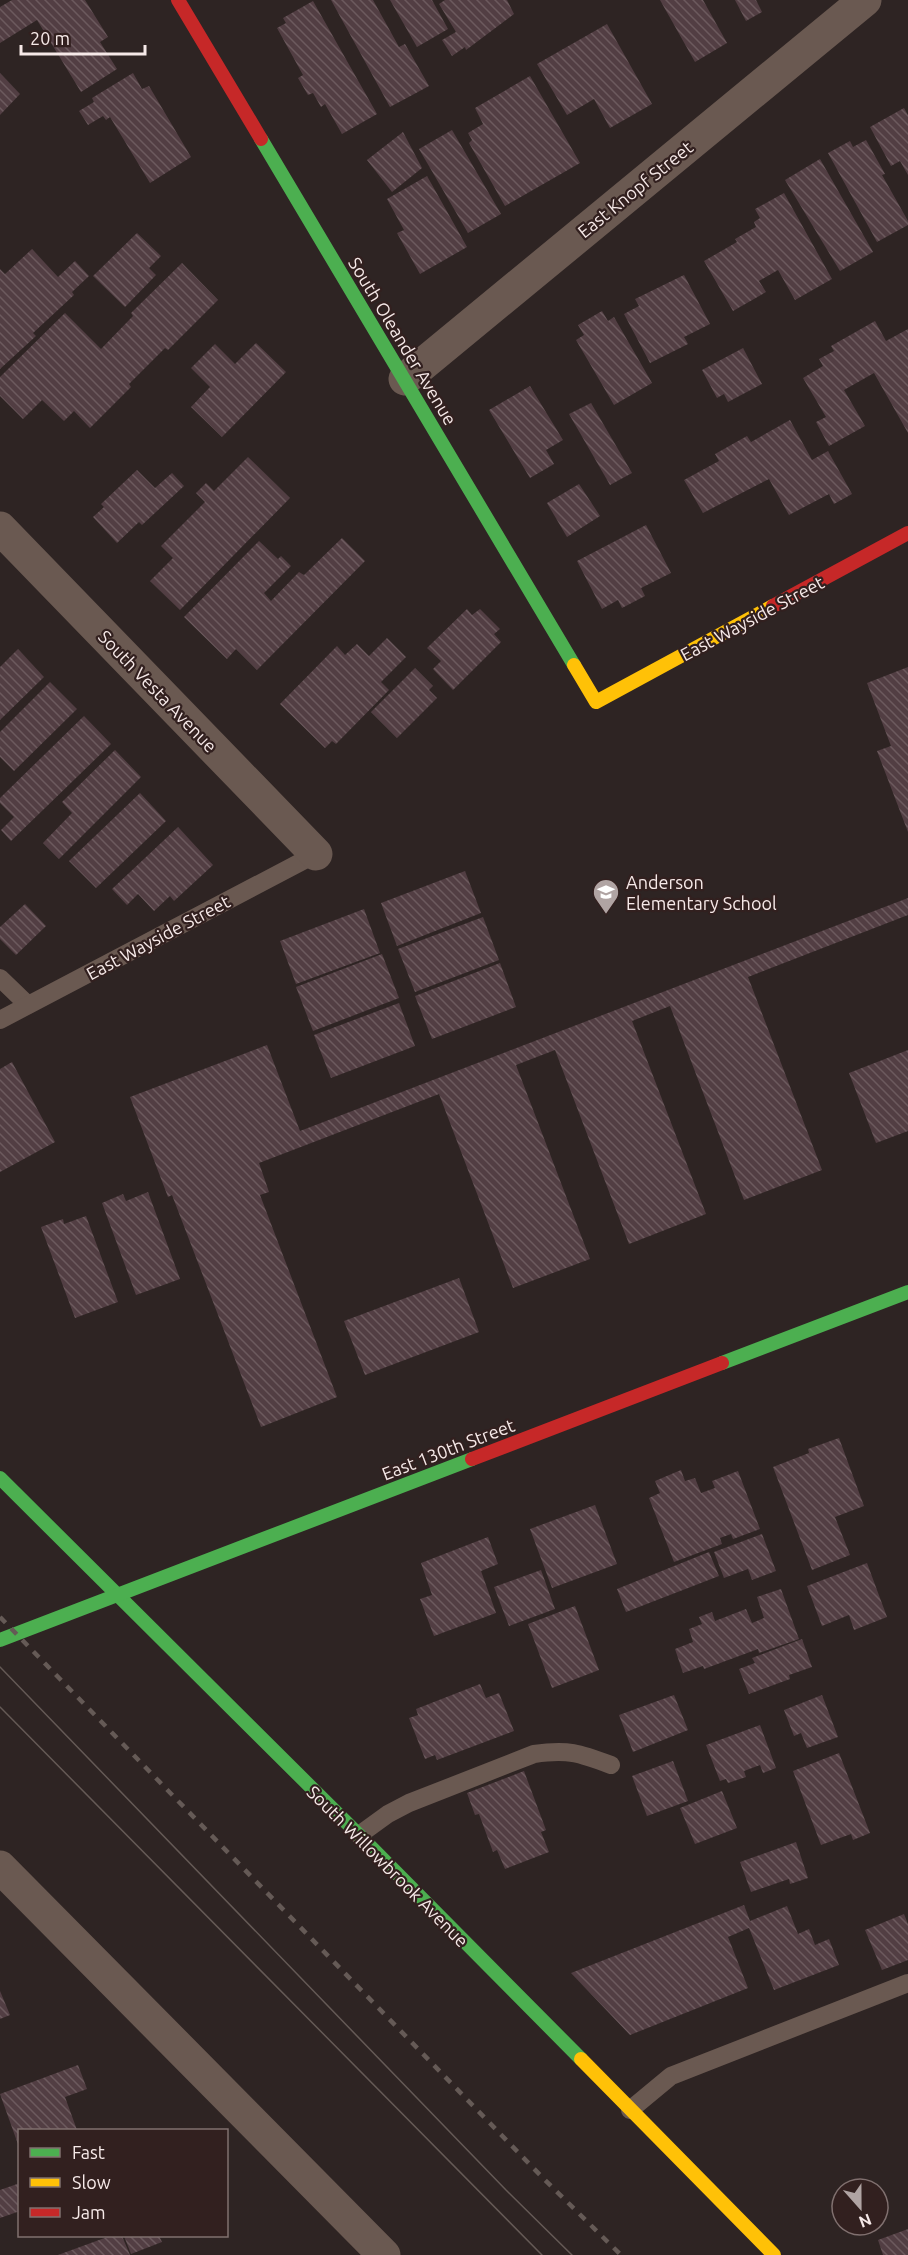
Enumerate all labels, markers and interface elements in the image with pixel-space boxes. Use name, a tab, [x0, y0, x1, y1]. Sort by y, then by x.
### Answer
scale bar	[21, 18, 146, 56]
text: 20 m	[30, 28, 70, 48]
street label: East Knopf Street	[574, 137, 696, 241]
street label: South Oleander Avenue	[345, 254, 461, 428]
street label: East Wayside Street	[677, 572, 827, 664]
street label: South Vesta Avenue	[95, 626, 221, 756]
place label: Anderson Elementary School	[626, 872, 777, 913]
school or university icon: Anderson Elementary School	[591, 877, 621, 915]
street label: East Wayside Street	[83, 891, 233, 983]
street label: East 130th Street	[379, 1414, 517, 1484]
street label: South Willowbrook Avenue	[303, 1781, 473, 1951]
legend	[18, 2129, 228, 2237]
text: Fast	[72, 2142, 105, 2162]
text: Slow	[72, 2172, 111, 2192]
north arrow	[830, 2177, 890, 2237]
text: Jam	[72, 2202, 106, 2222]
text: N	[857, 2210, 874, 2232]

